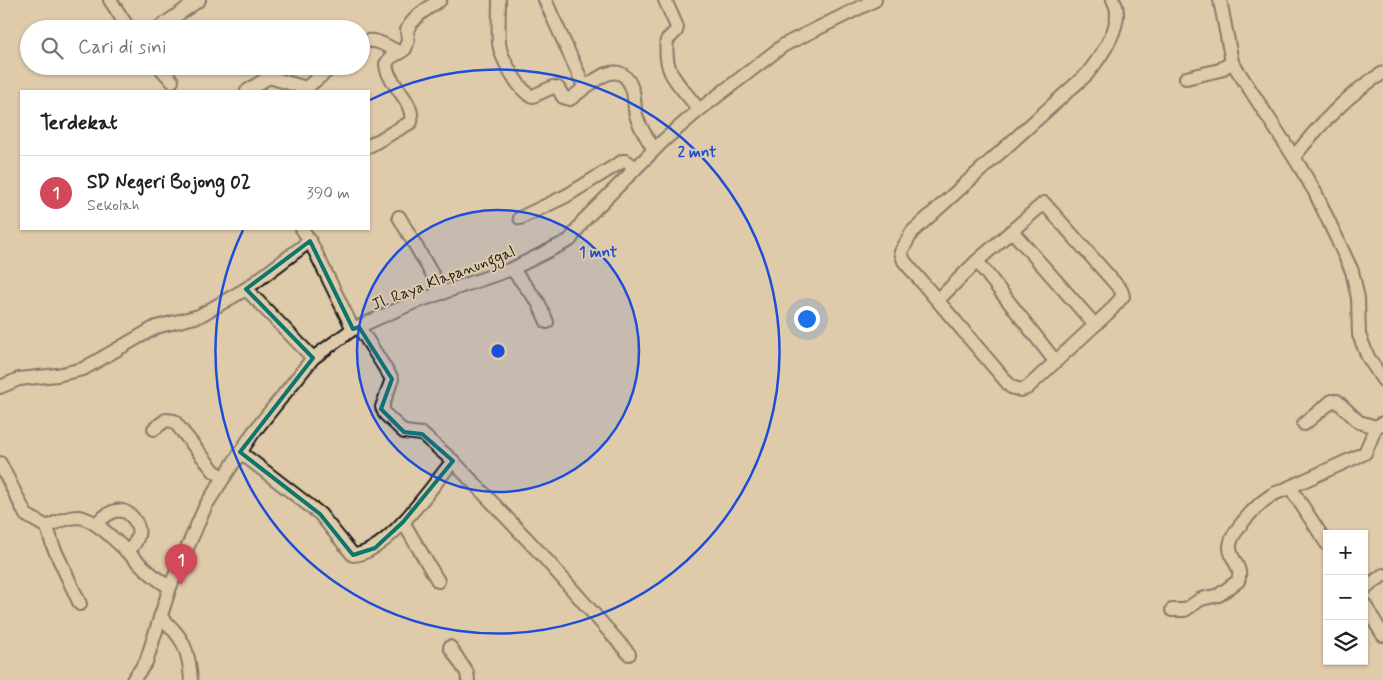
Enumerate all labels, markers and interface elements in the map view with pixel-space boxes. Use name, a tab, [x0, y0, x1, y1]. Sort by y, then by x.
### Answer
search box	[20, 20, 370, 75]
icon: search	[38, 34, 66, 62]
text: Cari di sini	[78, 35, 166, 60]
text: Terdekat	[40, 109, 118, 137]
text: 2 mnt	[678, 143, 716, 163]
text: SD Negeri Bojong 02	[87, 170, 251, 195]
text: 1	[52, 183, 60, 204]
text: 390 m	[307, 183, 350, 204]
text: Sekolah	[87, 195, 140, 216]
street label: Jl. Raya Klapanunggal	[369, 241, 519, 316]
text: 1 mnt	[579, 243, 617, 263]
your location	[794, 306, 820, 332]
centre of rings	[489, 342, 507, 360]
map controls	[1323, 530, 1368, 665]
button: +	[1323, 530, 1368, 575]
pin: 1	[165, 544, 197, 585]
button: −	[1323, 575, 1368, 620]
button: layers	[1323, 620, 1368, 665]

